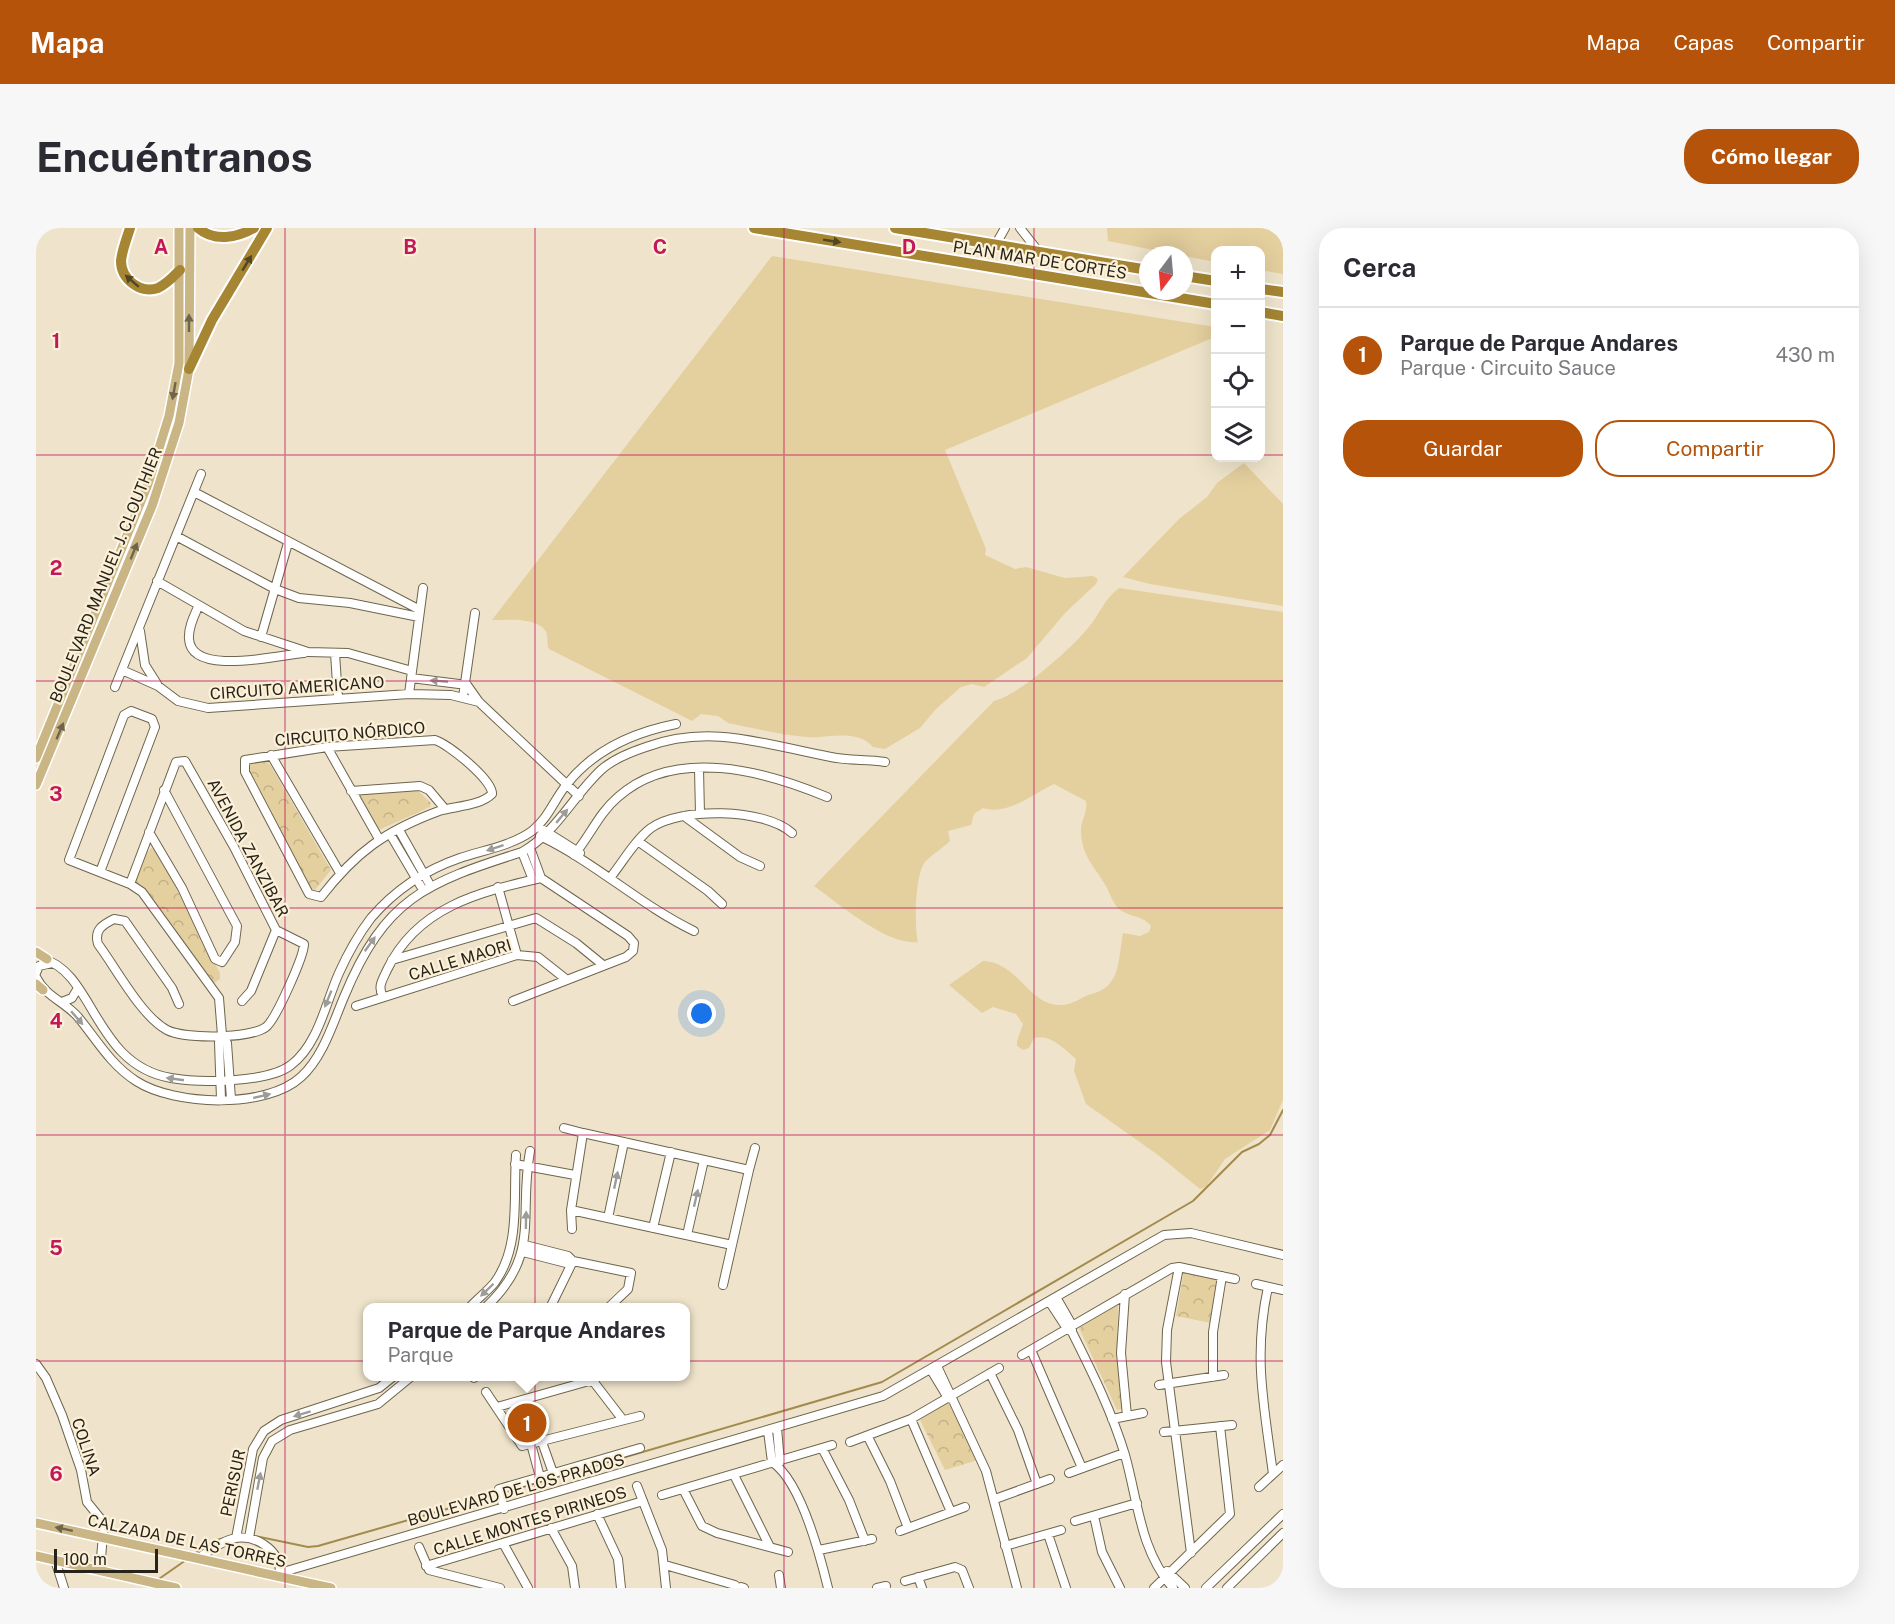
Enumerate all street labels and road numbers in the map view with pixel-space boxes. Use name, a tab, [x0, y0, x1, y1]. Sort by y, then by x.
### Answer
street label: PLAN MAR DE CORTÉS	[952, 236, 1128, 283]
street label: BOULEVARD MANUEL J. CLOUTHIER	[46, 445, 166, 705]
street label: CIRCUITO AMERICANO	[209, 672, 385, 704]
street label: CIRCUITO NÓRDICO	[274, 717, 426, 750]
street label: AVENIDA ZANZIBAR	[203, 776, 293, 920]
street label: CALLE MAORI	[406, 935, 514, 985]
street label: COLINA	[68, 1416, 104, 1478]
street label: PERISUR	[217, 1448, 249, 1518]
street label: BOULEVARD DE LOS PRADOS	[405, 1450, 627, 1530]
street label: CALLE MONTES PIRINEOS	[431, 1483, 629, 1559]
street label: CALZADA DE LAS TORRES	[86, 1511, 288, 1571]

